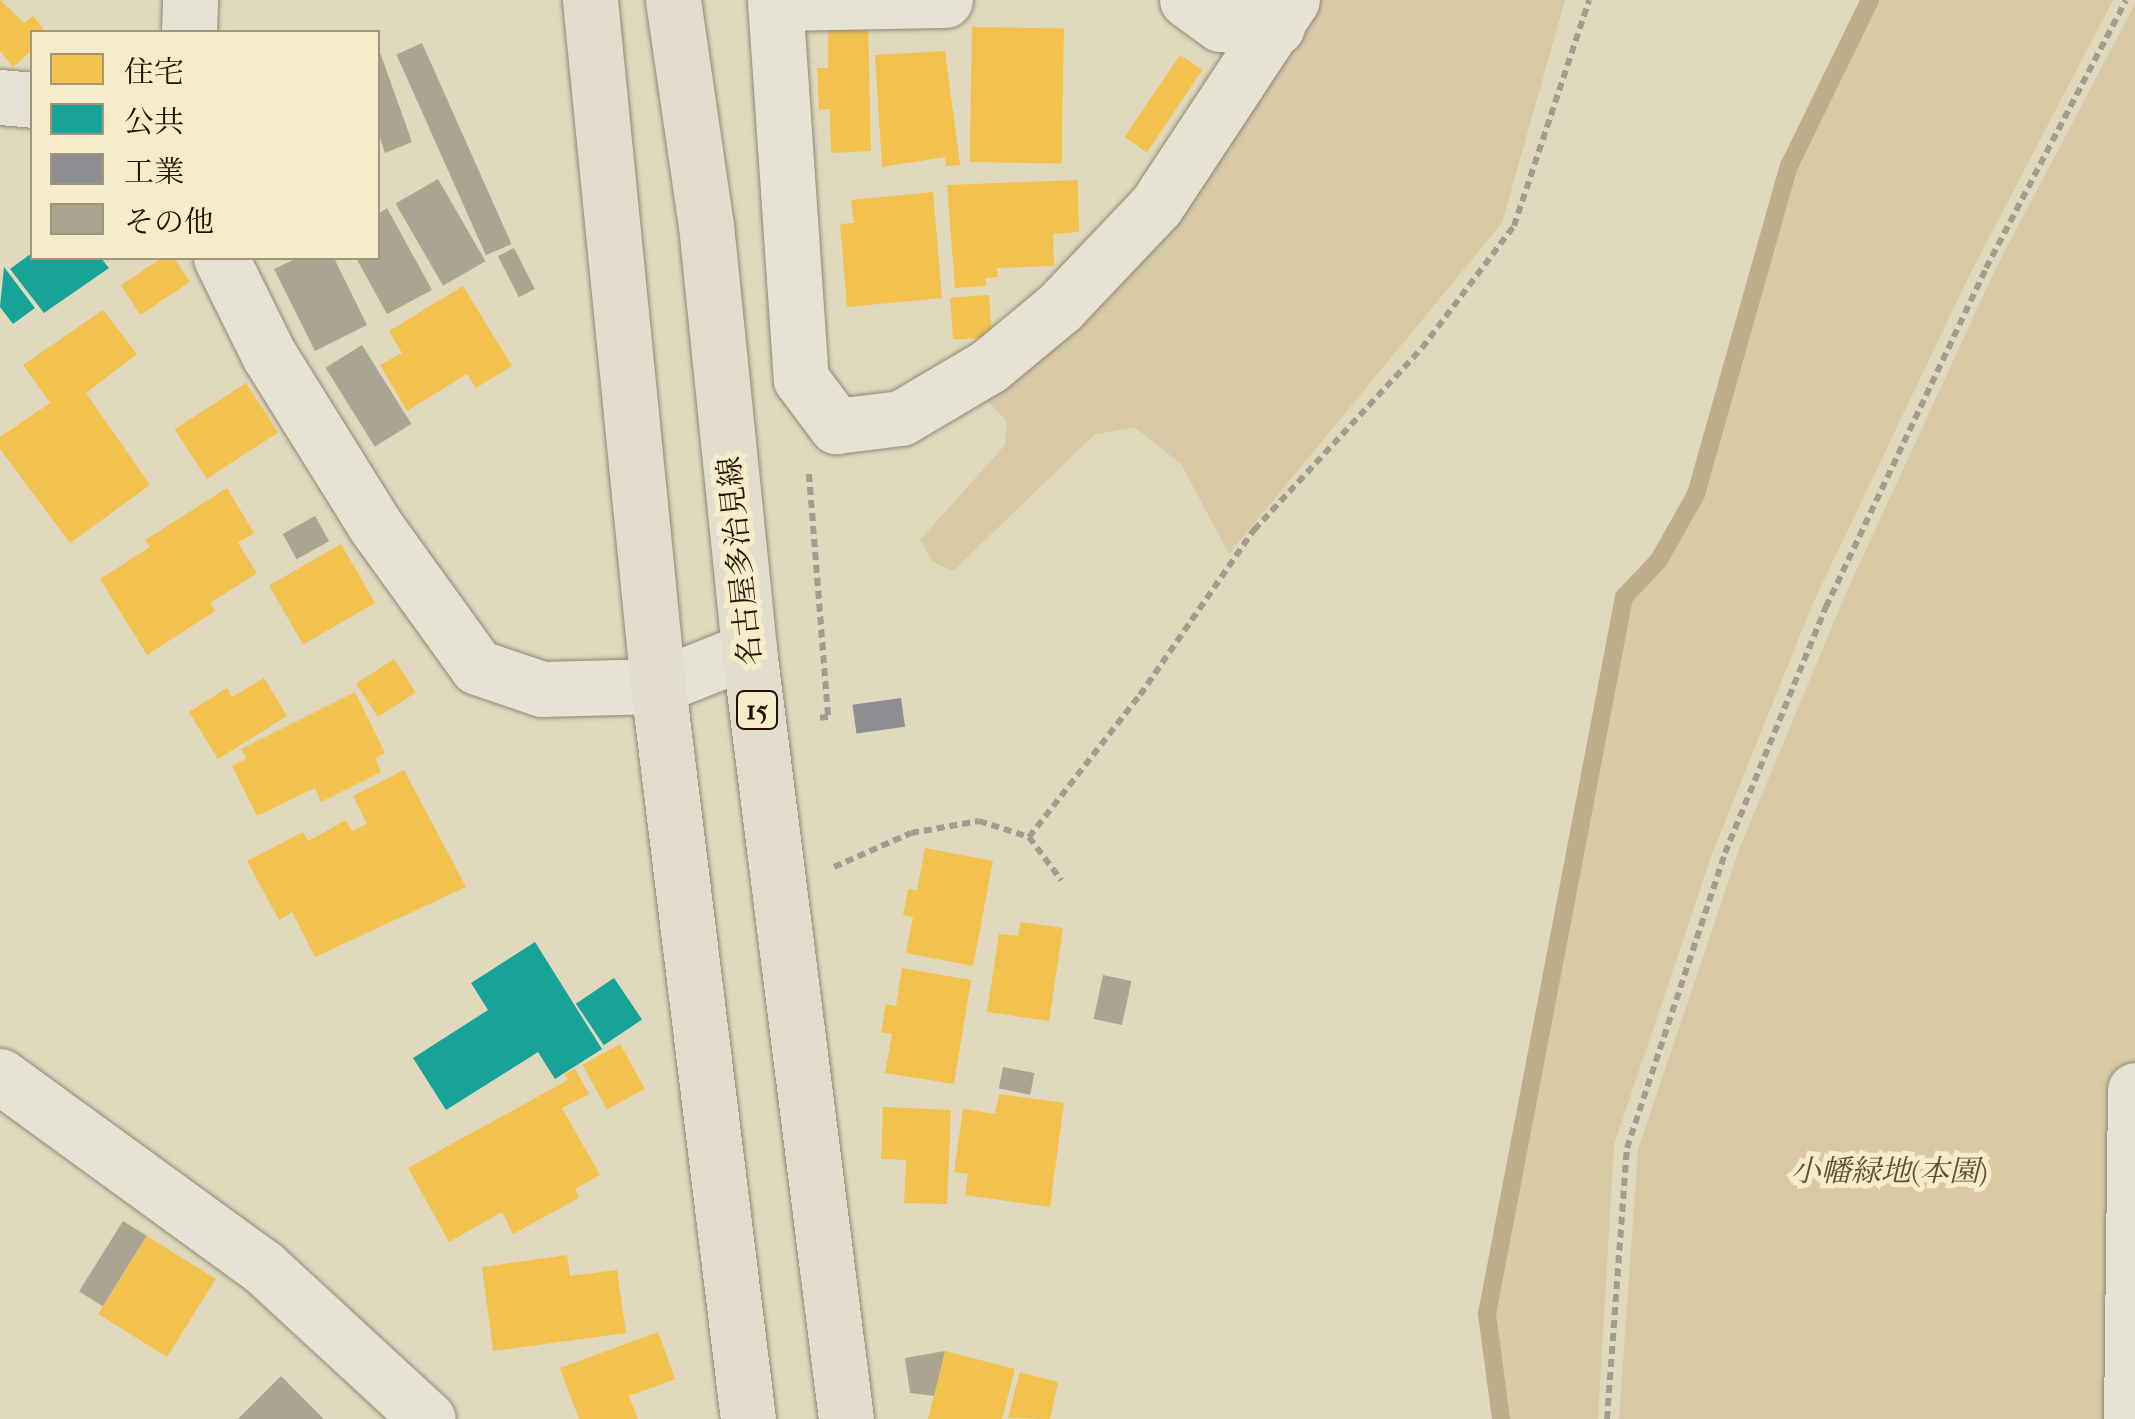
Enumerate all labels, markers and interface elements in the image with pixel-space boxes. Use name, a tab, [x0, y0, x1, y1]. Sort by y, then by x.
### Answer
legend	[30, 30, 380, 260]
text: 住宅	[124, 55, 184, 90]
text: 公共	[124, 105, 184, 140]
text: 工業	[124, 155, 184, 190]
text: その他	[124, 205, 214, 240]
street label: 名古屋多治見線	[712, 455, 770, 667]
road number: 15	[734, 687, 780, 733]
park label: 小幡緑地(本園)	[1791, 1154, 1987, 1190]

